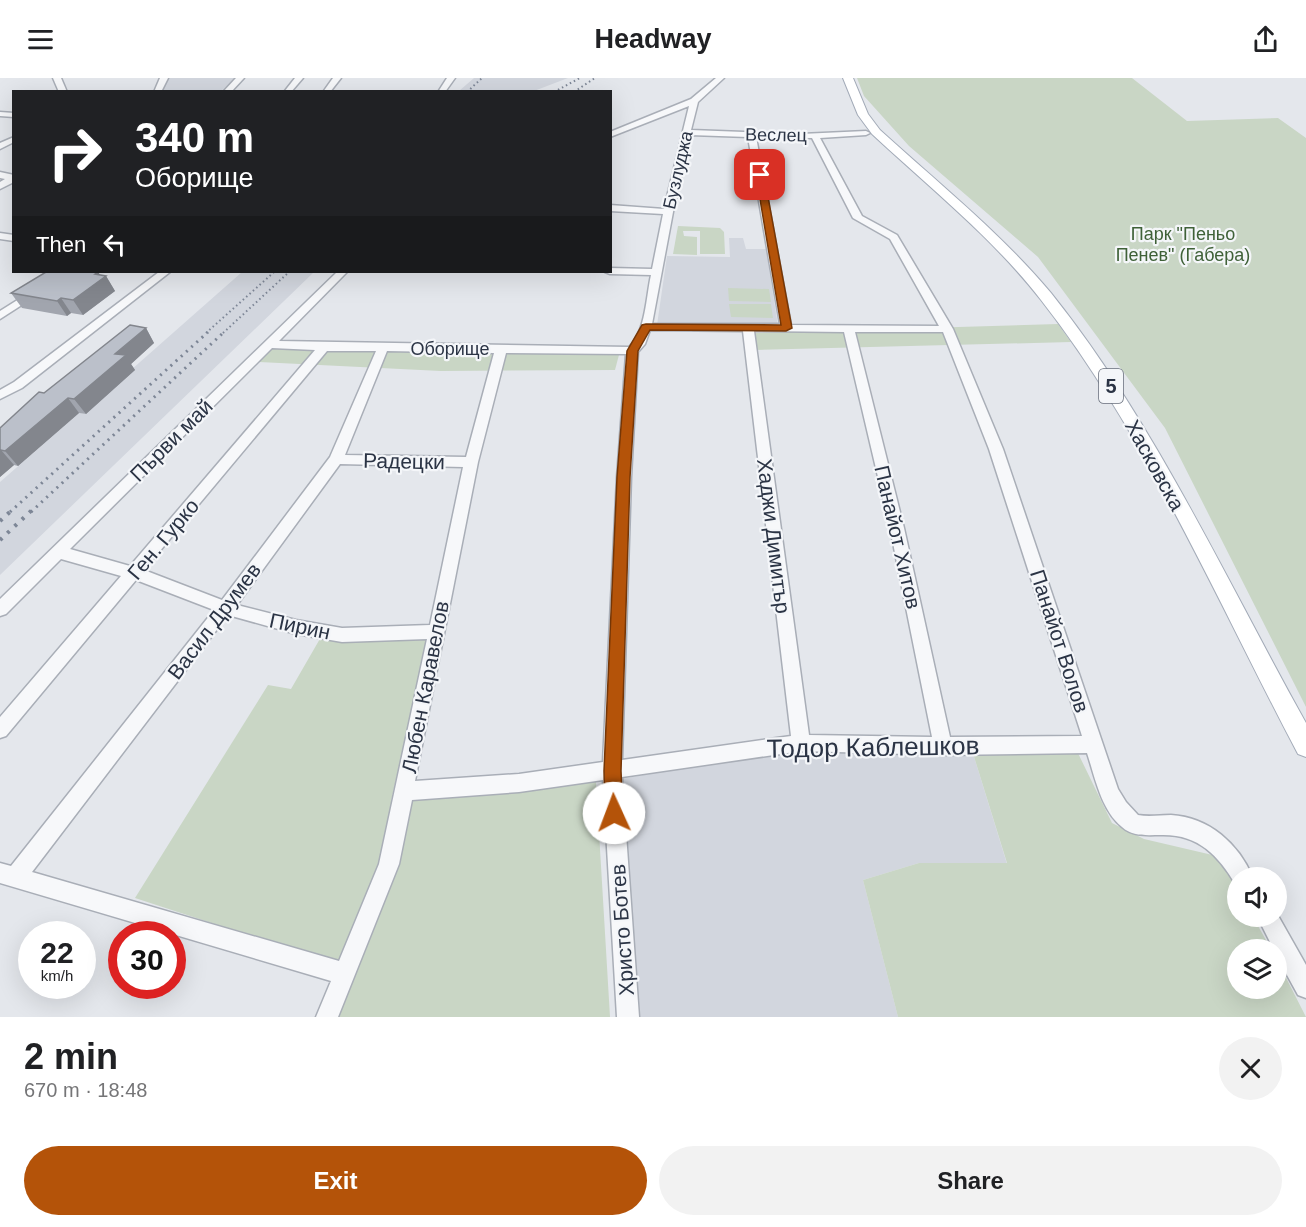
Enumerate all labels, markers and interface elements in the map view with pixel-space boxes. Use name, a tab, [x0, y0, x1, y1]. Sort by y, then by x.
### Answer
icon: menu	[24, 23, 57, 56]
icon: share	[1249, 23, 1282, 56]
text: Headway	[594, 24, 712, 54]
icon: right	[36, 114, 114, 192]
text: 340 m	[135, 114, 254, 161]
street label: Веслец	[745, 124, 807, 146]
street label: Бузлуджа	[659, 128, 697, 211]
pin	[734, 149, 785, 200]
icon: arrive	[743, 158, 776, 191]
text: Оборище	[135, 163, 254, 193]
park label: Парк "Пеньо Пенев" (Габера)	[1116, 224, 1250, 265]
icon: left	[98, 228, 131, 261]
text: Then	[36, 232, 86, 257]
street label: Оборище	[410, 339, 490, 359]
road number: 5	[1099, 369, 1123, 403]
street label: Първи май	[125, 394, 217, 486]
street label: Хасковска	[1121, 416, 1189, 515]
street label: Радецки	[363, 449, 445, 473]
street label: Хаджи Димитър	[753, 457, 795, 615]
street label: Панайот Хитов	[870, 463, 926, 611]
street label: Ген. Гурко	[123, 494, 203, 584]
street label: Васил Друмев	[163, 558, 265, 684]
street label: Панайот Волов	[1026, 567, 1094, 715]
street label: Любен Каравелов	[397, 599, 453, 775]
street label: Пирин	[267, 608, 333, 644]
street label: Тодор Каблешков	[766, 730, 980, 764]
position arrow	[582, 781, 646, 845]
street label: Христо Ботев	[606, 863, 638, 997]
map controls	[1227, 867, 1287, 999]
button: sound	[1227, 867, 1287, 927]
speed limit sign: 30	[108, 921, 186, 999]
text: 22	[40, 936, 74, 969]
button: layers	[1227, 939, 1287, 999]
text: km/h	[41, 967, 73, 984]
text: 2 min	[24, 1036, 118, 1077]
button: close	[1219, 1037, 1282, 1100]
text: 670 m · 18:48	[24, 1079, 147, 1101]
button: Exit	[24, 1146, 647, 1215]
button: Share	[659, 1146, 1282, 1215]

